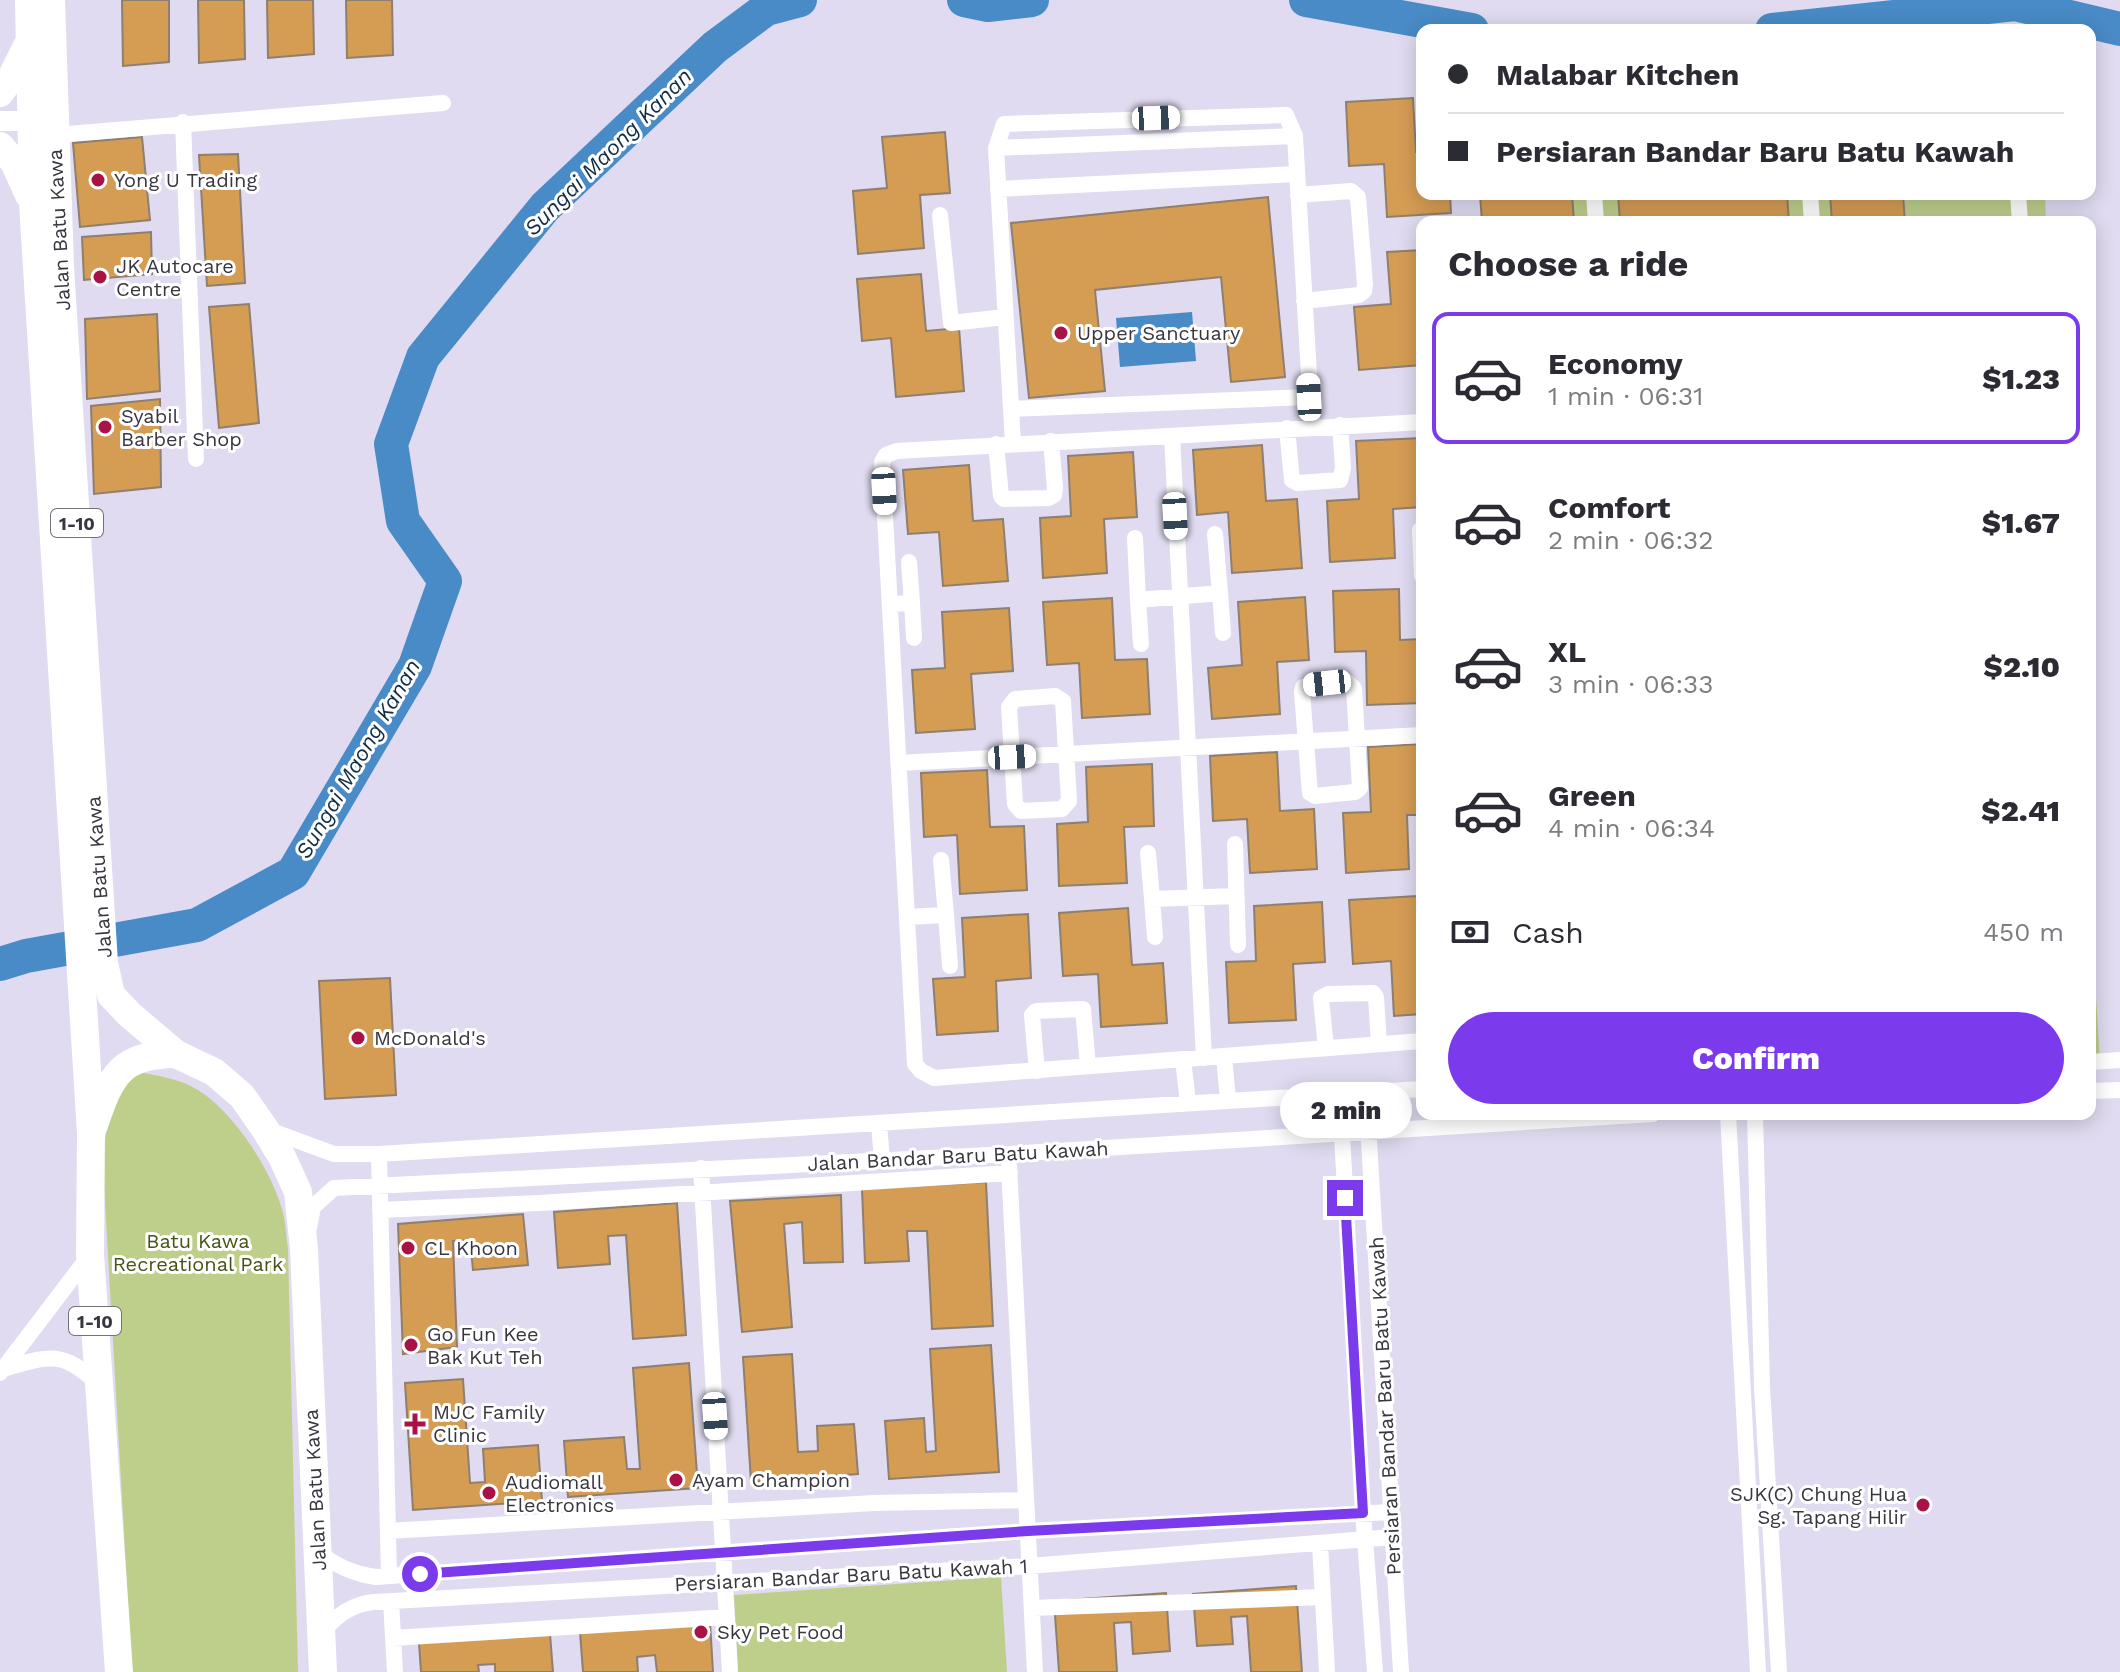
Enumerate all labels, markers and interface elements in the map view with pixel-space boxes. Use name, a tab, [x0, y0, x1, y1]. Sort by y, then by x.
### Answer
text: Malabar Kitchen	[1496, 57, 1739, 92]
water label: Sungai Maong Kanan	[519, 63, 697, 241]
car	[1132, 105, 1180, 131]
text: Persiaran Bandar Baru Batu Kawah	[1496, 134, 2014, 169]
street label: Jalan Batu Kawa	[43, 148, 75, 312]
place label: Yong U Trading	[114, 168, 257, 192]
marker: Yong U Trading	[89, 171, 107, 189]
text: Choose a ride	[1448, 243, 1688, 285]
place label: JK Autocare Centre	[116, 254, 234, 301]
marker: JK Autocare Centre	[91, 268, 109, 286]
place label: Upper Sanctuary	[1077, 321, 1241, 345]
marker: Upper Sanctuary	[1052, 324, 1070, 342]
icon: car	[1452, 342, 1524, 414]
text: Economy	[1548, 346, 1683, 381]
text: $1.23	[1982, 361, 2060, 396]
car	[1296, 372, 1322, 422]
text: 1 min · 06:31	[1548, 381, 1703, 411]
place label: Syabil Barber Shop	[121, 404, 242, 451]
marker: Syabil Barber Shop	[96, 418, 114, 436]
car	[871, 466, 897, 516]
icon: car	[1452, 486, 1524, 558]
text: Comfort	[1548, 490, 1670, 525]
car	[1162, 491, 1188, 541]
text: $1.67	[1982, 505, 2060, 540]
road number: 1-10	[51, 509, 103, 537]
text: 2 min · 06:32	[1548, 525, 1713, 555]
icon: car	[1452, 630, 1524, 702]
text: XL	[1548, 634, 1586, 669]
text: $2.10	[1984, 649, 2060, 684]
water label: Sungai Maong Kanan	[291, 655, 425, 863]
car	[1302, 669, 1352, 697]
text: 3 min · 06:33	[1548, 669, 1713, 699]
car	[987, 744, 1037, 770]
icon: car	[1452, 774, 1524, 846]
text: Green	[1548, 778, 1636, 813]
text: $2.41	[1981, 793, 2060, 828]
street label: Jalan Batu Kawa	[81, 795, 117, 959]
text: 4 min · 06:34	[1548, 813, 1715, 843]
icon: cash	[1448, 910, 1492, 954]
text: Cash	[1512, 915, 1584, 950]
text: 450 m	[1983, 917, 2064, 947]
button: Confirm	[1448, 1012, 2064, 1104]
place label: McDonald's	[374, 1026, 486, 1050]
marker: McDonald's	[349, 1029, 367, 1047]
callout: 2 min	[1279, 1082, 1411, 1138]
text: 2 min	[1311, 1095, 1381, 1125]
street label: Jalan Bandar Baru Batu Kawah	[807, 1136, 1109, 1176]
route end	[1327, 1180, 1363, 1216]
park label: Batu Kawa Recreational Park	[113, 1229, 283, 1276]
place label: CL Khoon	[424, 1236, 518, 1260]
street label: Persiaran Bandar Baru Batu Kawah	[1364, 1236, 1406, 1576]
marker: CL Khoon	[399, 1239, 417, 1257]
road number: 1-10	[69, 1307, 121, 1335]
place label: Go Fun Kee Bak Kut Teh	[427, 1322, 543, 1369]
marker: Go Fun Kee Bak Kut Teh	[402, 1336, 420, 1354]
car	[701, 1391, 729, 1441]
place label: MJC Family Clinic	[433, 1400, 545, 1447]
street label: Jalan Batu Kawa	[299, 1408, 331, 1572]
marker: MJC Family Clinic	[404, 1413, 426, 1435]
place label: Ayam Champion	[692, 1468, 850, 1492]
place label: Audiomall Electronics	[505, 1470, 614, 1517]
marker: Ayam Champion	[667, 1471, 685, 1489]
place label: SJK(C) Chung Hua Sg. Tapang Hilir	[1730, 1482, 1907, 1529]
marker: Audiomall Electronics	[480, 1484, 498, 1502]
marker: SJK(C) Chung Hua Sg. Tapang Hilir	[1914, 1496, 1932, 1514]
street label: Persiaran Bandar Baru Batu Kawah 1	[674, 1554, 1028, 1596]
route start	[402, 1556, 438, 1592]
place label: Sky Pet Food	[717, 1620, 844, 1644]
marker: Sky Pet Food	[692, 1623, 710, 1641]

